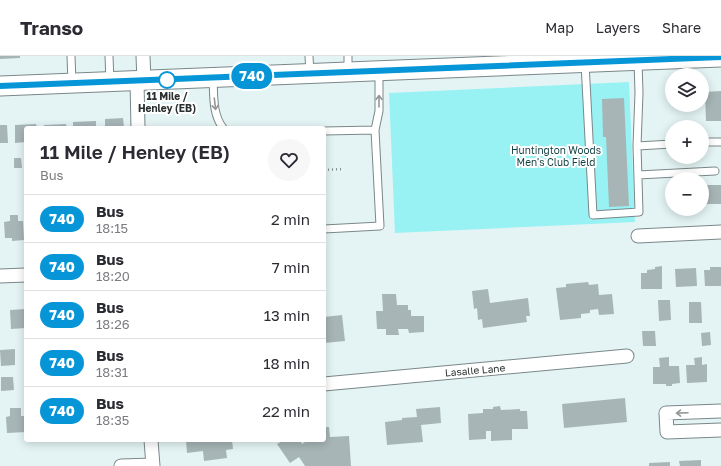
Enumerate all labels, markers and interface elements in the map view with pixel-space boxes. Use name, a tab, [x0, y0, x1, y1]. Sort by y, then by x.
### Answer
text: Transo	[20, 16, 83, 39]
text: Map	[545, 19, 574, 36]
text: Layers	[596, 19, 640, 36]
text: Share	[662, 19, 701, 36]
line badge: 740	[229, 63, 275, 89]
text: 740	[239, 67, 265, 84]
map controls	[665, 68, 709, 216]
button: layers	[665, 68, 709, 112]
marker: 11 Mile / Henley (EB)	[158, 71, 176, 89]
place label: 11 Mile / Henley (EB)	[138, 90, 196, 114]
one-way arrow	[375, 95, 383, 108]
one-way arrow	[211, 97, 218, 110]
button: +	[665, 120, 709, 164]
button: heart	[268, 139, 310, 181]
text: 11 Mile / Henley (EB)	[40, 140, 230, 163]
park label: Huntington Woods Men's Club Field	[511, 144, 601, 168]
text: Bus	[40, 167, 63, 183]
button: −	[665, 172, 709, 216]
text: Bus	[96, 202, 124, 220]
text: 740	[49, 210, 75, 227]
text: 2 min	[271, 210, 310, 228]
text: 18:15	[96, 220, 128, 236]
text: Bus	[96, 250, 124, 268]
text: 740	[49, 258, 75, 275]
text: 7 min	[272, 258, 310, 276]
text: 18:20	[96, 268, 130, 284]
text: Bus	[96, 298, 124, 316]
text: 740	[49, 306, 75, 323]
text: 13 min	[264, 306, 310, 324]
text: 18:26	[96, 316, 130, 332]
text: Bus	[96, 346, 124, 364]
text: 740	[49, 354, 75, 371]
text: 18 min	[263, 354, 310, 372]
street label: Lasalle Lane	[444, 361, 506, 379]
text: 18:31	[96, 364, 128, 380]
text: Bus	[96, 394, 124, 412]
text: 740	[49, 402, 75, 419]
text: 22 min	[262, 402, 310, 420]
one-way arrow	[676, 409, 689, 416]
text: 18:35	[96, 412, 129, 428]

